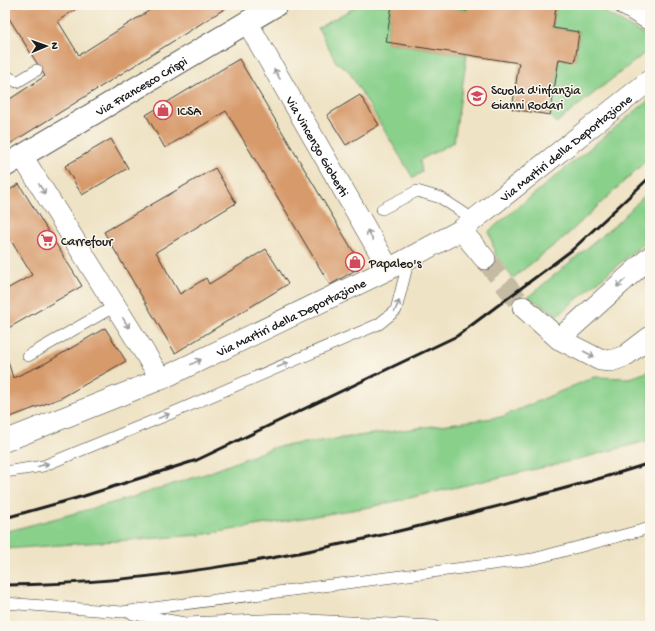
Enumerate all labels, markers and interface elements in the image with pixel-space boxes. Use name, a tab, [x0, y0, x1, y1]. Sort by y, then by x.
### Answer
north arrow	[26, 26, 66, 66]
text: N	[48, 42, 60, 50]
street label: Via Francesco Crispi	[93, 54, 191, 121]
one-way arrow	[272, 68, 280, 80]
place label: Scuola d'infanzia Gianni Rodari	[491, 84, 581, 114]
school or university icon: Scuola d'infanzia Gianni Rodari	[466, 85, 488, 107]
street label: Via Martiri della Deportazione	[497, 92, 636, 207]
street label: Via Vincenzo Gioberti	[281, 93, 351, 200]
shop icon: ICSA	[152, 99, 174, 121]
place label: ICSA	[177, 105, 202, 120]
one-way arrow	[39, 183, 47, 195]
supermarket icon: Carrefour	[36, 229, 58, 251]
one-way arrow	[365, 229, 373, 241]
place label: Carrefour	[61, 235, 114, 250]
shop icon: Papaleo's	[344, 251, 366, 273]
place label: Papaleo's	[368, 257, 423, 272]
street label: Via Martiri della Deportazione	[214, 276, 369, 361]
one-way arrow	[616, 279, 626, 288]
one-way arrow	[393, 301, 401, 313]
one-way arrow	[122, 317, 130, 328]
one-way arrow	[582, 351, 594, 358]
one-way arrow	[190, 358, 202, 365]
one-way arrow	[277, 361, 289, 368]
one-way arrow	[157, 412, 169, 420]
one-way arrow	[37, 461, 50, 468]

